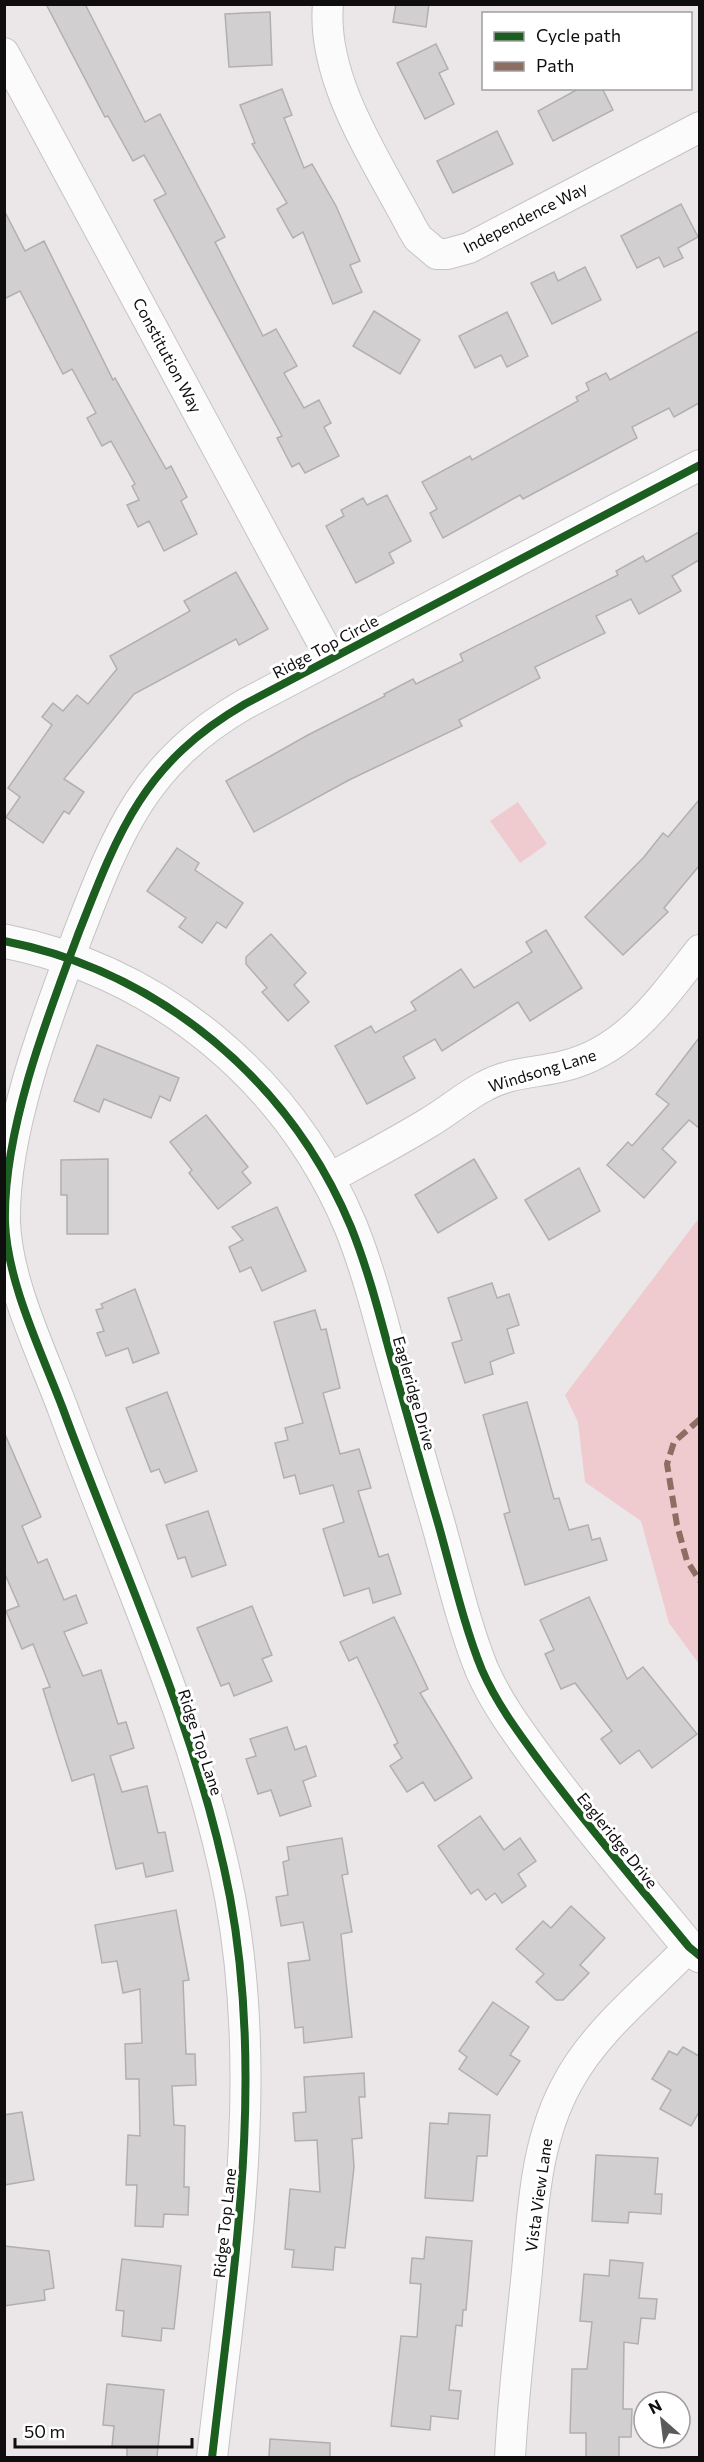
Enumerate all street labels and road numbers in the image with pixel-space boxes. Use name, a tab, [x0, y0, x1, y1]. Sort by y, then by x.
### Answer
street label: Independence Way	[460, 178, 590, 256]
street label: Constitution Way	[130, 294, 206, 416]
street label: Ridge Top Circle	[269, 610, 381, 682]
street label: Windsong Lane	[486, 1045, 598, 1095]
street label: Eagleridge Drive	[390, 1334, 440, 1452]
street label: Ridge Top Lane	[175, 1687, 227, 1797]
street label: Eagleridge Drive	[574, 1788, 662, 1892]
street label: Vista View Lane	[521, 2137, 555, 2253]
street label: Ridge Top Lane	[209, 2167, 239, 2279]

